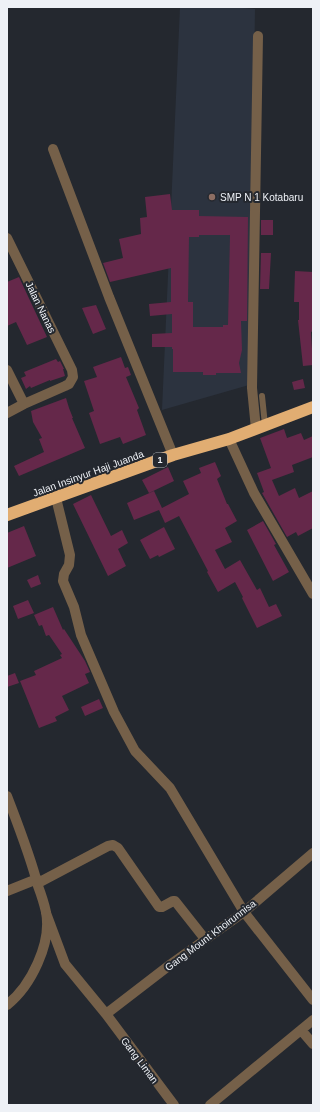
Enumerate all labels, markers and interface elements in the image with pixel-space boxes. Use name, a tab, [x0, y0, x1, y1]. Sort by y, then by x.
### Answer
marker: SMP N 1 Kotabaru	[207, 192, 217, 202]
place label: SMP N 1 Kotabaru	[220, 192, 303, 203]
street label: Jalan Nanas	[23, 280, 58, 335]
street label: Jalan Insinyur Haji Juanda	[31, 448, 146, 499]
road number: 1	[153, 453, 167, 467]
street label: Gang Mount Khoirunnisa	[163, 897, 258, 973]
street label: Gang Liman	[119, 1035, 160, 1085]

